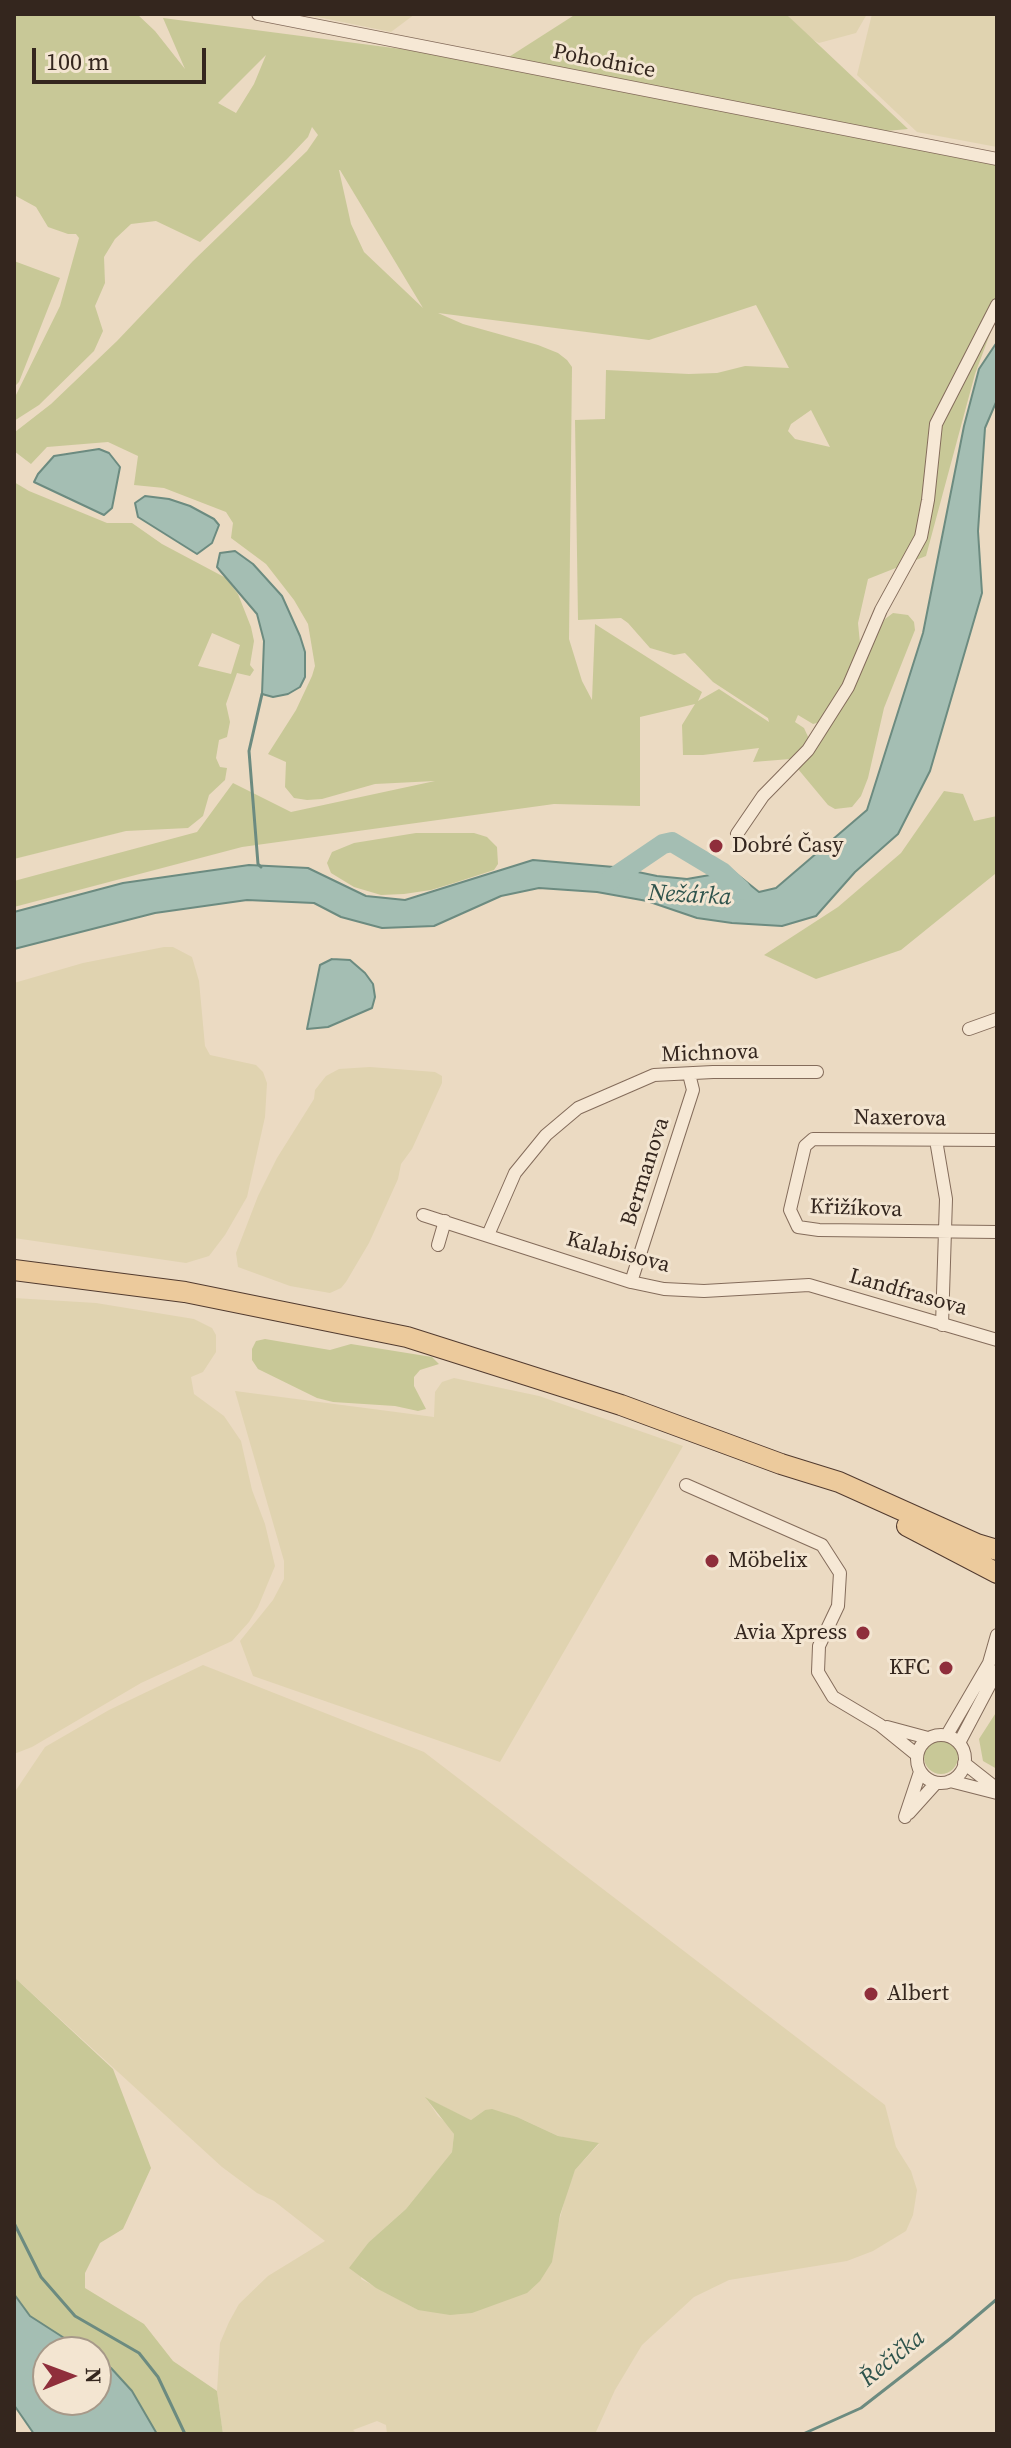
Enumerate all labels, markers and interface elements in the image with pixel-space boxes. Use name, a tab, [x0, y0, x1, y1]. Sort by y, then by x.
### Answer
scale bar	[36, 32, 210, 82]
street label: Pohodnice	[550, 39, 658, 85]
text: 100 m	[46, 45, 109, 78]
place label: Dobré Časy	[732, 833, 843, 859]
marker: Dobré Časy	[707, 837, 725, 855]
water label: Nežárka	[648, 879, 732, 913]
street label: Michnova	[661, 1039, 759, 1069]
street label: Naxerova	[853, 1105, 947, 1133]
street label: Bermanova	[616, 1114, 676, 1230]
street label: Křižíkova	[809, 1194, 903, 1224]
street label: Kalabisova	[563, 1227, 673, 1279]
street label: Landfrasova	[846, 1264, 970, 1322]
place label: Möbelix	[728, 1548, 808, 1574]
marker: Möbelix	[703, 1552, 721, 1570]
place label: Avia Xpress	[734, 1620, 847, 1646]
marker: Avia Xpress	[854, 1624, 872, 1642]
place label: KFC	[889, 1655, 930, 1681]
marker: KFC	[937, 1659, 955, 1677]
place label: Albert	[887, 1981, 949, 2007]
marker: Albert	[862, 1985, 880, 2003]
water label: Řečička	[855, 2324, 931, 2394]
north arrow	[32, 2336, 112, 2416]
text: N	[79, 2367, 109, 2384]

